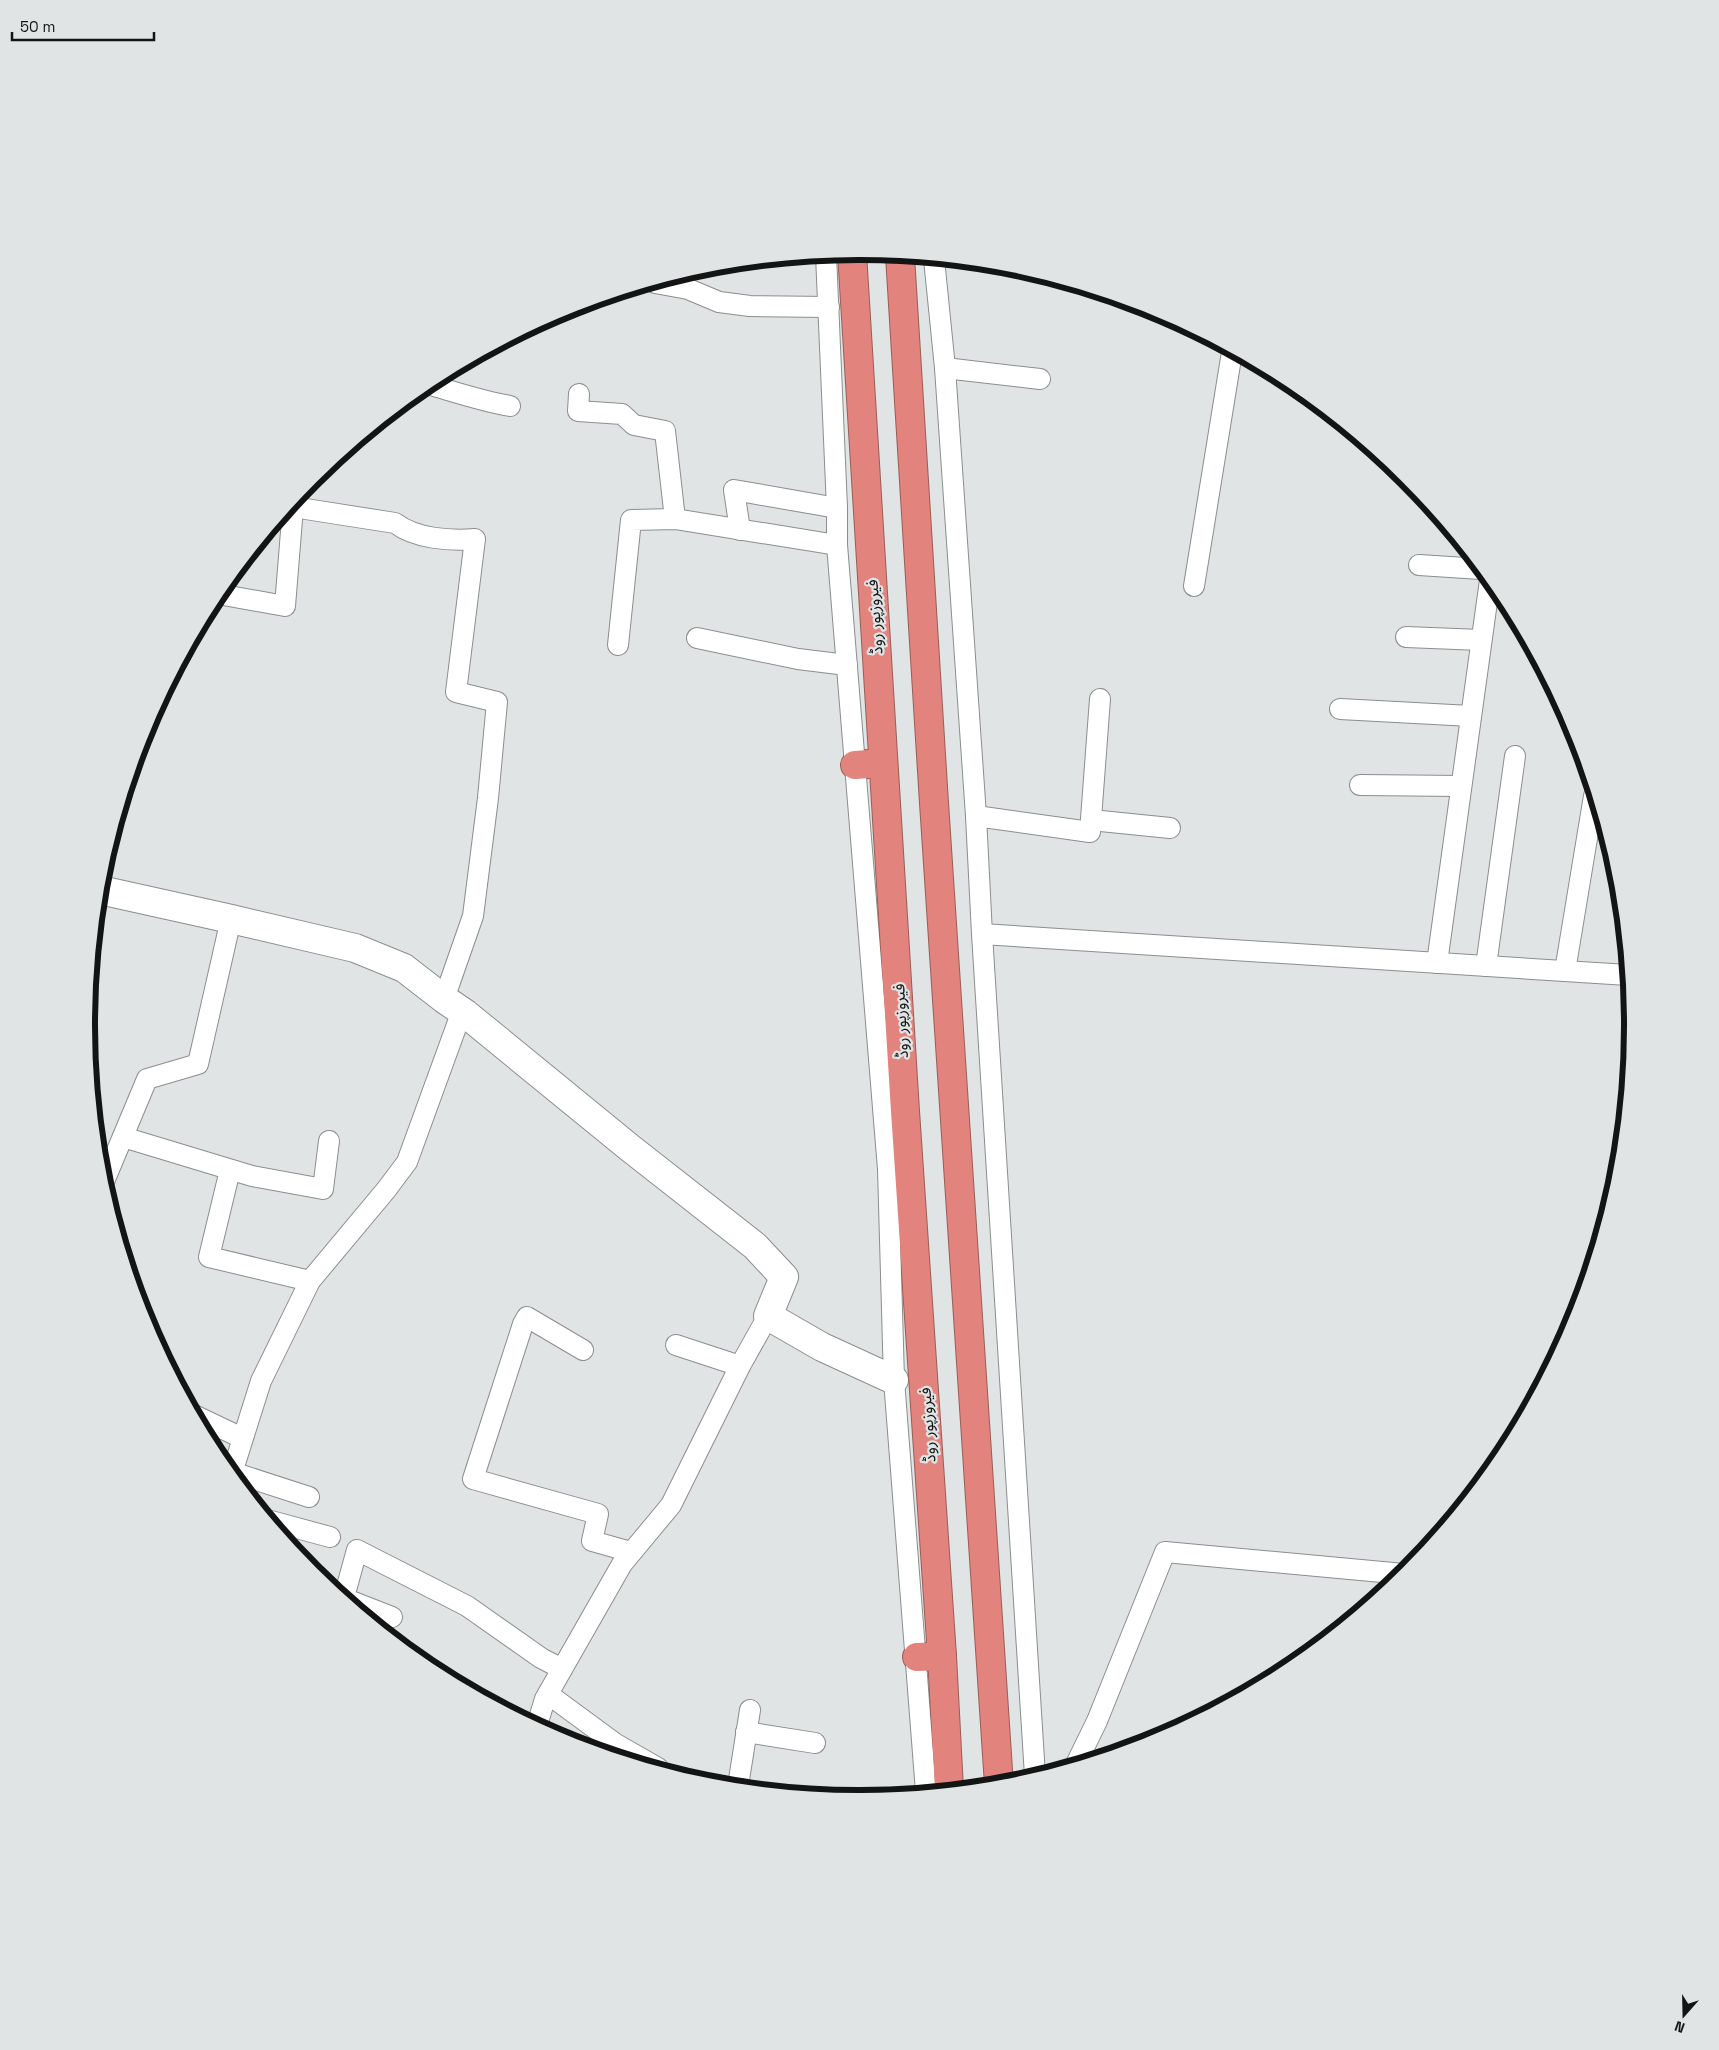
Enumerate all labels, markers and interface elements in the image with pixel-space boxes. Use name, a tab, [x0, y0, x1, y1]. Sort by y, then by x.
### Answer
scale bar	[12, 10, 155, 42]
text: 50 m	[20, 17, 55, 36]
street label: فیروزپور روڈ	[861, 579, 888, 655]
street label: فیروزپور روڈ	[888, 983, 913, 1059]
street label: فیروزپور روڈ	[914, 1387, 941, 1463]
north arrow	[1659, 1990, 1709, 2040]
text: N	[1672, 2017, 1687, 2037]

